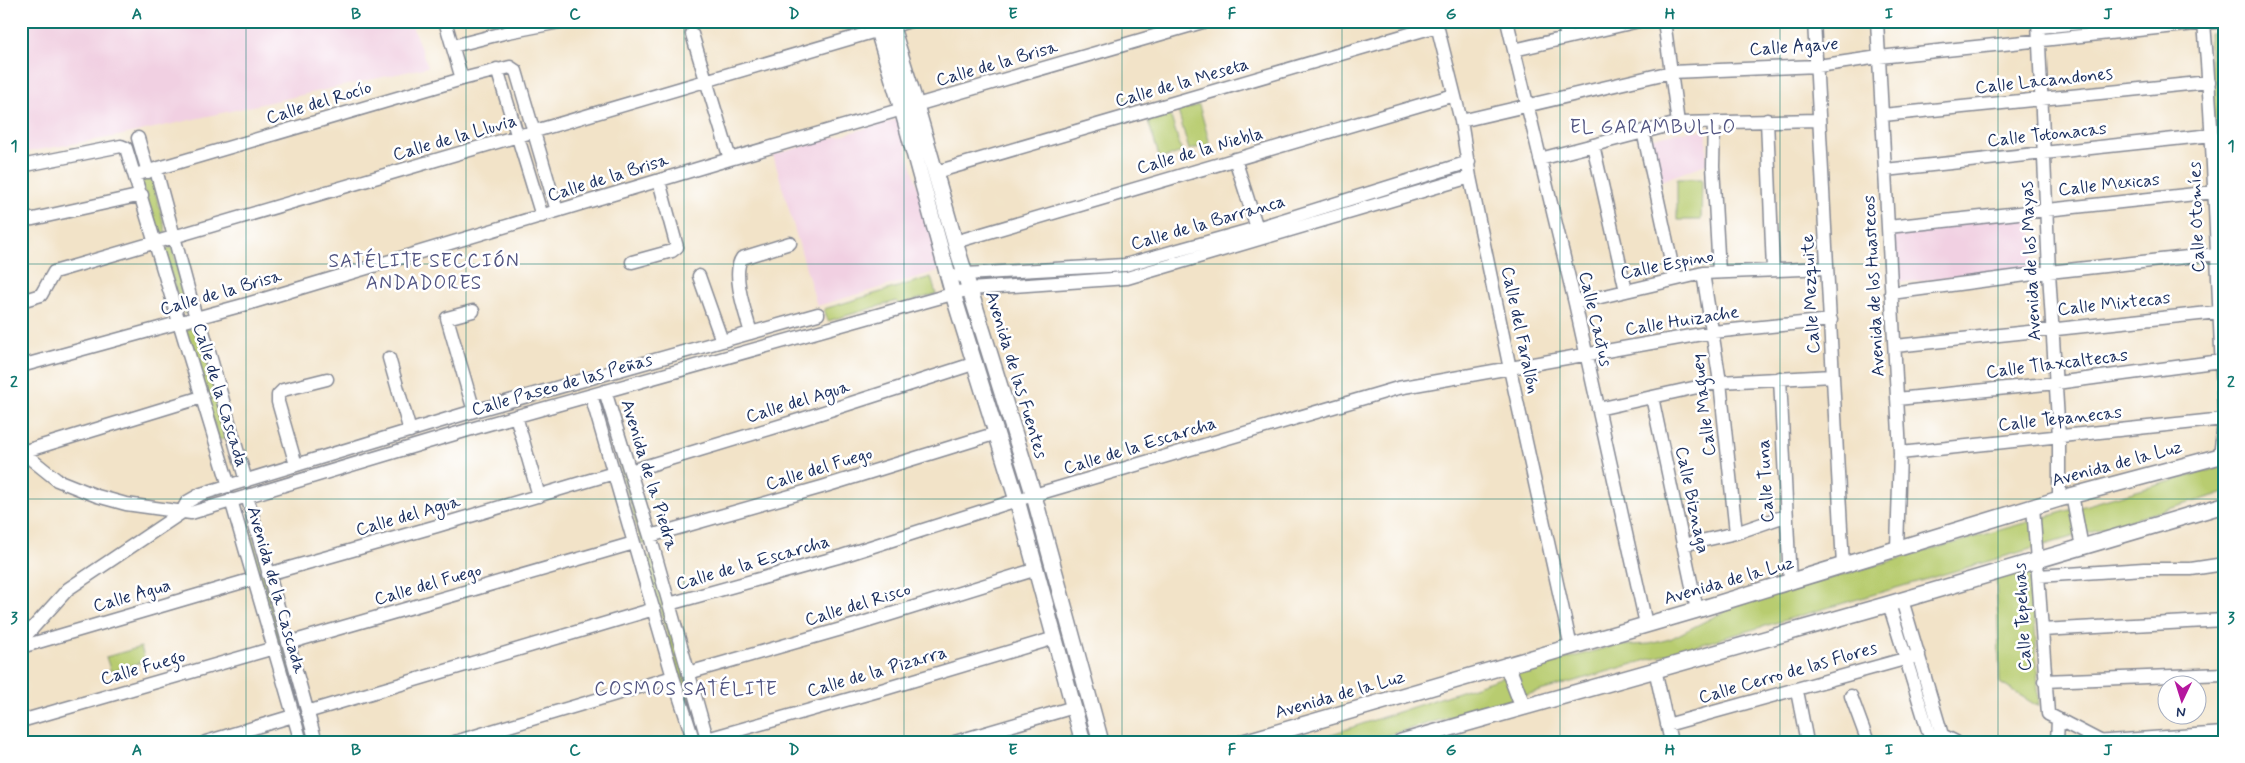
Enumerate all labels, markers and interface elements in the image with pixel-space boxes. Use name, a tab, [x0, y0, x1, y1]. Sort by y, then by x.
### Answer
text: A	[132, 4, 142, 25]
text: B	[351, 4, 361, 25]
text: C	[569, 4, 581, 25]
text: D	[788, 4, 800, 25]
text: E	[1008, 4, 1018, 25]
text: F	[1228, 4, 1237, 25]
text: G	[1446, 4, 1457, 25]
text: H	[1665, 4, 1676, 25]
text: I	[1885, 4, 1894, 25]
text: J	[2103, 4, 2113, 25]
street label: Calle Agave	[1749, 32, 1839, 62]
street label: Calle de la Brisa	[933, 35, 1061, 93]
street label: Calle de la Meseta	[1112, 52, 1252, 114]
street label: Calle Lacandones	[1974, 62, 2114, 100]
street label: Calle del Rocío	[263, 76, 375, 130]
street label: Calle de la Lluvia	[390, 109, 520, 167]
district label: EL GARAMBULLO	[1570, 115, 1736, 140]
street label: Calle Totonacas	[1986, 117, 2108, 153]
street label: Calle de la Niebla	[1134, 121, 1266, 181]
text: 1	[10, 136, 18, 157]
text: 1	[2227, 136, 2235, 157]
street label: Calle de la Brisa	[544, 148, 672, 208]
street label: Calle Otomíes	[2183, 161, 2211, 273]
street label: Calle Mexicas	[2057, 168, 2161, 202]
street label: Avenida de los Mayas	[2015, 181, 2047, 341]
street label: Calle de la Barranca	[1128, 189, 1288, 257]
street label: Avenida de los Huastecos	[1857, 195, 1891, 377]
street label: Calle Mezquite	[1796, 234, 1826, 354]
street label: Calle Espino	[1618, 244, 1716, 286]
district label: SATÉLITE SECCIÓN ANDADORES	[328, 248, 520, 296]
street label: Calle de la Brisa	[157, 264, 285, 322]
street label: Calle del Farallón	[1495, 264, 1545, 396]
street label: Calle Cactus	[1572, 269, 1618, 369]
street label: Calle Mixtecas	[2056, 286, 2172, 322]
street label: Avenida de las Fuentes	[979, 288, 1053, 462]
street label: Calle Huizache	[1623, 300, 1741, 342]
street label: Calle de la Cascada	[187, 320, 253, 470]
street label: Calle Tlaxcaltecas	[1985, 343, 2129, 385]
street label: Calle Paseo de las Peñas	[469, 348, 655, 422]
street label: Calle Maguey	[1686, 352, 1724, 458]
text: 2	[10, 372, 18, 393]
text: 2	[2227, 372, 2235, 393]
street label: Calle del Agua	[743, 375, 853, 430]
street label: Avenida de la Piedra	[615, 397, 683, 554]
street label: Calle Tepanecas	[1997, 401, 2123, 437]
street label: Calle de la Escarcha	[1061, 411, 1219, 481]
street label: Avenida de la Luz	[2049, 435, 2185, 493]
street label: Calle Tuna	[1752, 439, 1780, 523]
street label: Calle del Fuego	[763, 441, 875, 497]
street label: Calle Biznaga	[1669, 444, 1715, 556]
street label: Calle del Agua	[353, 490, 464, 543]
street label: Avenida de la Cascada	[241, 504, 311, 677]
street label: Calle de la Escarcha	[673, 530, 833, 596]
street label: Avenida de la Luz	[1661, 551, 1797, 611]
street label: Calle del Fuego	[372, 558, 484, 612]
street label: Calle Tepehuas	[2008, 562, 2038, 672]
street label: Calle Agua	[90, 573, 174, 619]
street label: Calle del Risco	[802, 578, 914, 632]
text: 3	[10, 608, 18, 629]
text: 3	[2227, 608, 2235, 629]
street label: Calle Cerro de las Flores	[1696, 636, 1880, 710]
street label: Calle de la Pizarra	[804, 641, 950, 703]
street label: Calle Fuego	[98, 644, 189, 694]
street label: Avenida de la Luz	[1272, 665, 1408, 725]
district label: COSMOS SATÉLITE	[594, 676, 778, 702]
north arrow	[2158, 676, 2208, 726]
text: N	[2176, 703, 2186, 721]
text: A	[132, 740, 142, 761]
text: B	[351, 740, 361, 761]
text: C	[569, 740, 581, 761]
text: D	[788, 740, 800, 761]
text: E	[1008, 740, 1018, 761]
text: F	[1228, 740, 1237, 761]
text: G	[1446, 740, 1457, 761]
text: H	[1665, 740, 1676, 761]
text: I	[1885, 740, 1894, 761]
text: J	[2103, 740, 2113, 761]

